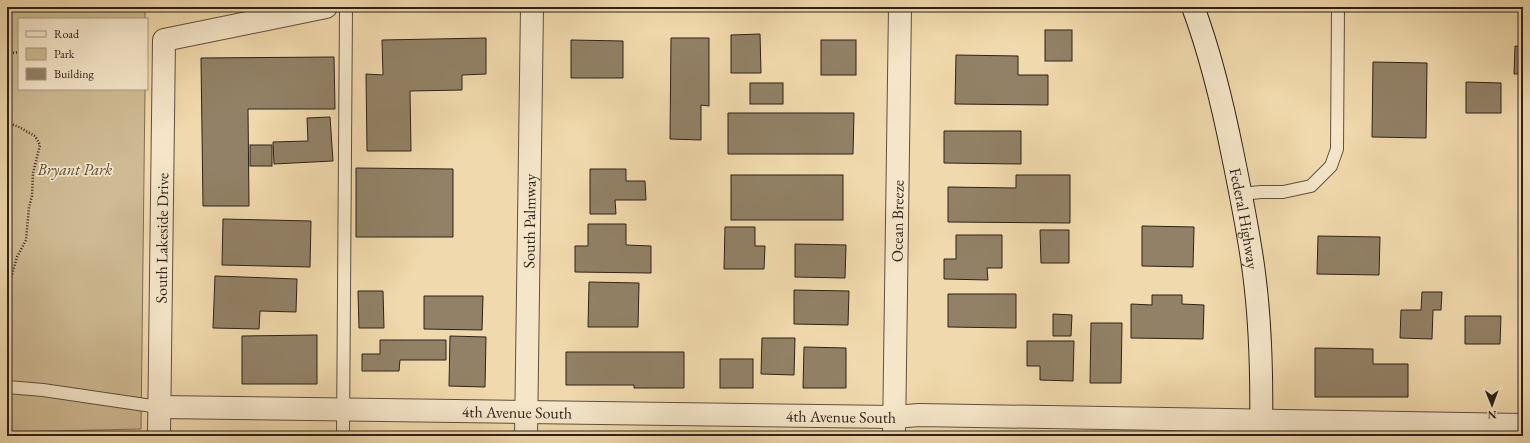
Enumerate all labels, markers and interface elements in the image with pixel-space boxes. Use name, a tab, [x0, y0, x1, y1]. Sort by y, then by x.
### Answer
legend	[18, 18, 148, 90]
text: Road	[54, 26, 80, 42]
text: Park	[54, 46, 75, 62]
text: Building	[54, 66, 95, 82]
park label: Bryant Park	[37, 159, 113, 180]
street label: Federal Highway	[1225, 166, 1264, 271]
street label: South Lakeside Drive	[150, 173, 173, 303]
street label: South Palmway	[518, 173, 540, 268]
street label: Ocean Breeze	[886, 180, 908, 262]
north arrow	[1472, 385, 1512, 425]
street label: 4th Avenue South	[462, 401, 572, 423]
street label: 4th Avenue South	[786, 405, 896, 428]
text: N	[1488, 408, 1497, 422]

